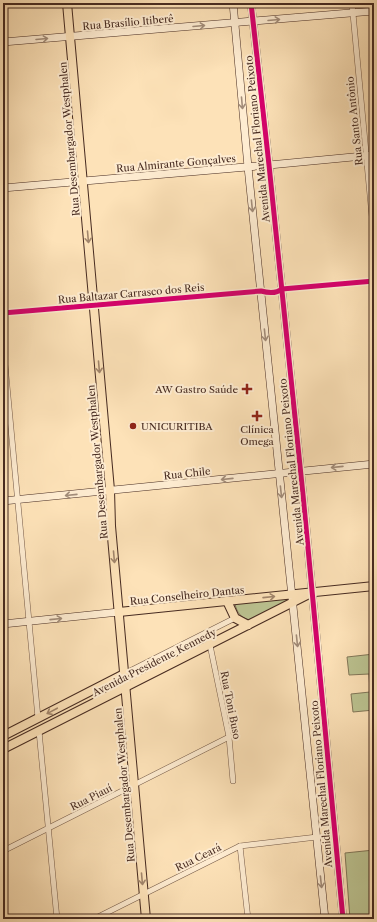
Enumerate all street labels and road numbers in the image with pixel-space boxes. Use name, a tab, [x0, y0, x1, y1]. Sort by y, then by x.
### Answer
street label: Rua Brasílio Itiberê	[82, 12, 175, 33]
street label: Avenida Marechal Floriano Peixoto	[242, 55, 273, 224]
street label: Rua Desembargador Westphalen	[56, 61, 83, 217]
street label: Rua Santo Antônio	[343, 76, 366, 166]
street label: Rua Almirante Gonçalves	[116, 152, 236, 175]
street label: Rua Baltazar Carrasco dos Reis	[57, 281, 205, 306]
street label: Avenida Marechal Floriano Peixoto	[276, 378, 307, 547]
street label: Rua Desembargador Westphalen	[84, 384, 111, 540]
street label: Rua Chile	[163, 465, 211, 482]
street label: Rua Conselheiro Dantas	[129, 583, 245, 608]
street label: Avenida Presidente Kennedy	[89, 625, 219, 700]
street label: Rua Toni Buso	[218, 670, 244, 740]
street label: Avenida Marechal Floriano Peixoto	[308, 700, 335, 869]
street label: Rua Desembargador Westphalen	[111, 707, 138, 863]
street label: Rua Piauí	[68, 781, 114, 814]
street label: Rua Ceará	[173, 840, 224, 874]

